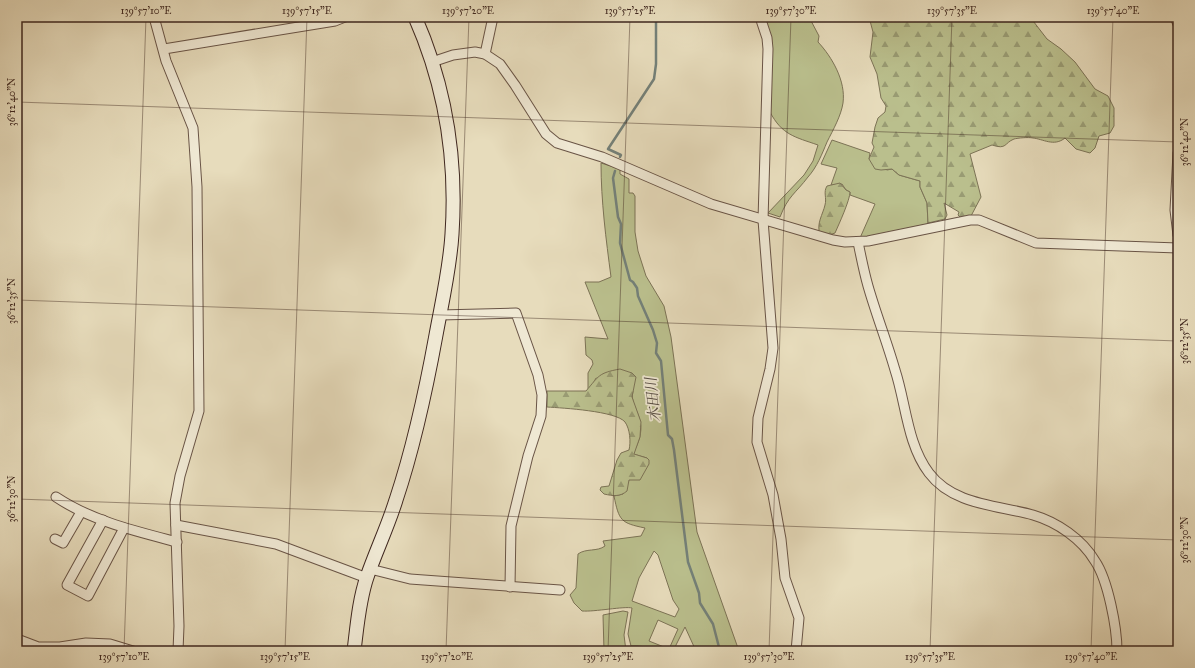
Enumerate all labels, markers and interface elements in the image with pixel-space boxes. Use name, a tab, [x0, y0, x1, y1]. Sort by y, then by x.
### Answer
text: 139°57'10"E	[121, 5, 171, 17]
text: 139°57'15"E	[282, 5, 332, 17]
text: 139°57'20"E	[442, 5, 494, 17]
text: 139°57'25"E	[605, 5, 655, 17]
text: 139°57'30"E	[765, 5, 817, 17]
text: 139°57'35"E	[927, 5, 977, 17]
text: 139°57'40"E	[1087, 5, 1139, 17]
text: 36°12'40"N	[6, 77, 18, 126]
text: 36°12'40"N	[1179, 117, 1191, 166]
text: 36°12'35"N	[6, 278, 18, 324]
text: 36°12'35"N	[1179, 318, 1191, 364]
water label: 木田川	[641, 375, 664, 423]
text: 36°12'30"N	[6, 475, 18, 523]
text: 36°12'30"N	[1179, 516, 1191, 564]
text: 139°57'10"E	[99, 651, 149, 663]
text: 139°57'15"E	[260, 651, 310, 663]
text: 139°57'20"E	[421, 651, 473, 663]
text: 139°57'25"E	[583, 651, 633, 663]
text: 139°57'30"E	[743, 651, 795, 663]
text: 139°57'35"E	[905, 651, 955, 663]
text: 139°57'40"E	[1065, 651, 1117, 663]

